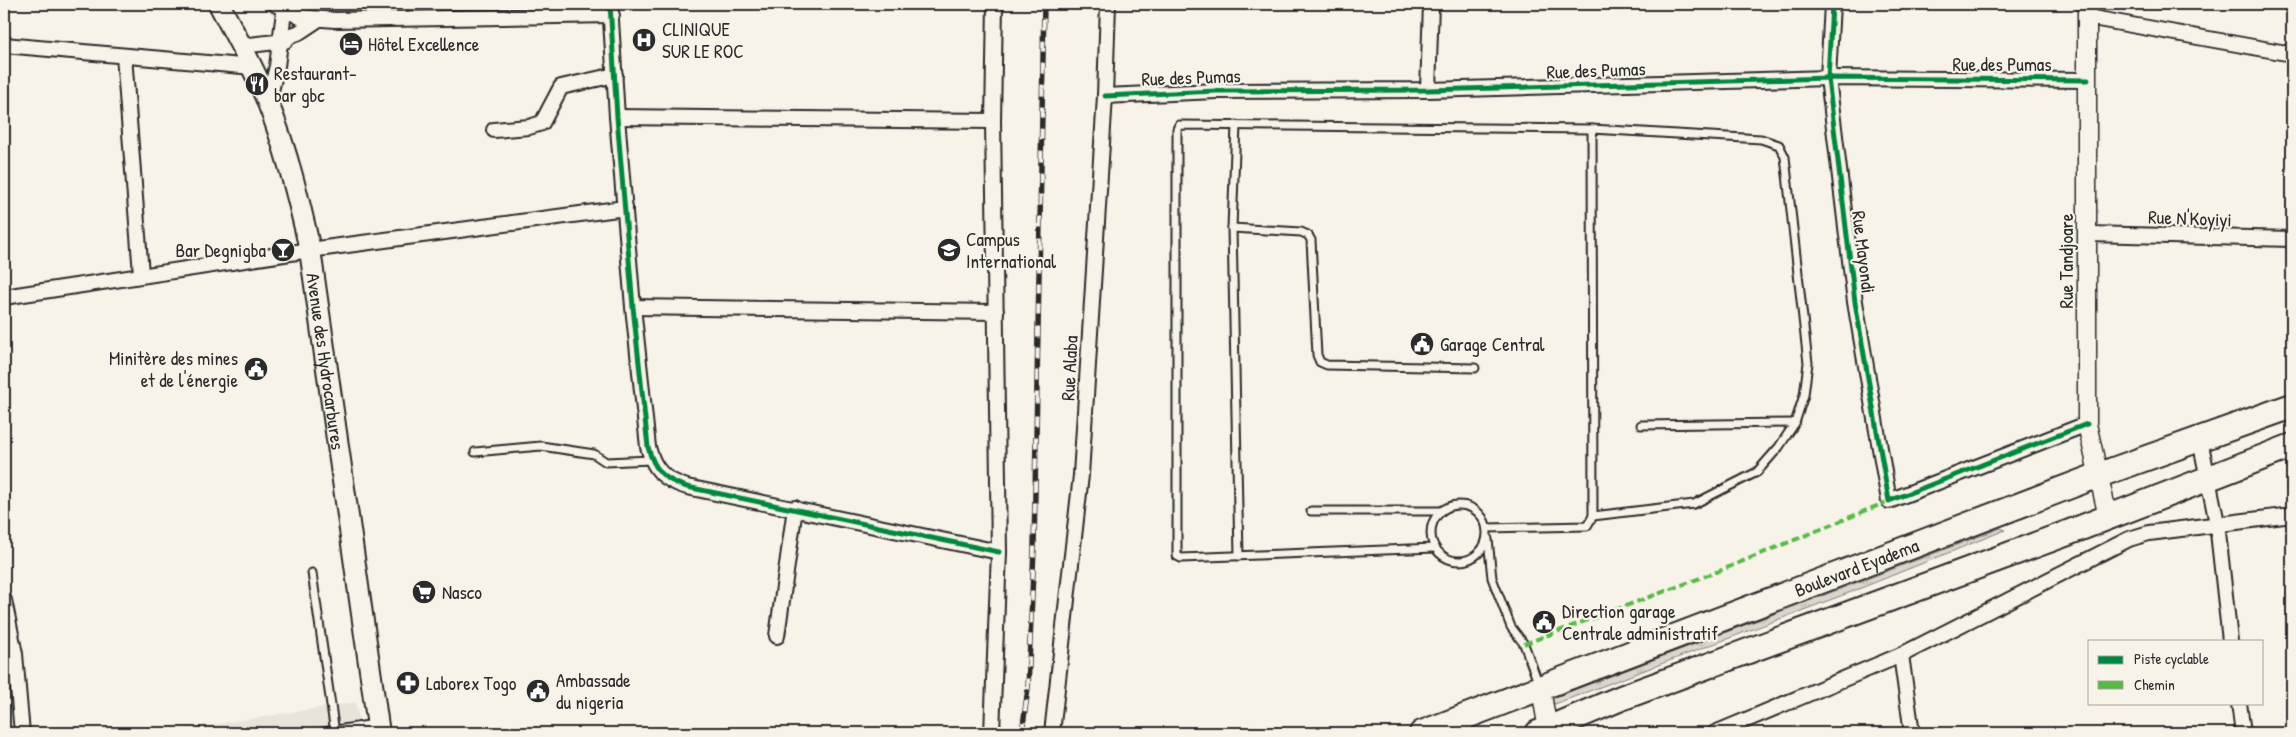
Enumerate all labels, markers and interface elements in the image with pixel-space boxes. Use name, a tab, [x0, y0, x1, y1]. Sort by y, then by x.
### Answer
place label: CLINIQUE SUR LE ROC	[662, 16, 744, 64]
hospital icon: CLINIQUE SUR LE ROC	[631, 27, 657, 53]
hotel icon: Hôtel Excellence	[338, 31, 364, 57]
place label: Hôtel Excellence	[368, 31, 480, 57]
street label: Rue des Pumas	[1952, 51, 2052, 77]
street label: Rue des Pumas	[1546, 55, 1646, 85]
place label: Restaurant- bar gbc	[274, 60, 357, 108]
street label: Rue des Pumas	[1141, 62, 1241, 92]
restaurant icon: Restaurant- bar gbc	[244, 71, 270, 97]
street label: Rue N'Koyiyi	[2148, 204, 2232, 232]
street label: Rue Mayondi	[1846, 209, 1882, 295]
street label: Rue Tandjoare	[2053, 213, 2079, 308]
place label: Campus International	[966, 226, 1057, 274]
place label: Bar Degnigba	[176, 237, 267, 263]
bar icon: Bar Degnigba	[270, 237, 296, 263]
school or university icon: Campus International	[936, 237, 962, 263]
street label: Avenue des Hydrocarbures	[300, 271, 351, 451]
public building icon: Garage Central	[1409, 331, 1435, 357]
place label: Garage Central	[1440, 331, 1546, 357]
street label: Rue Alaba	[1054, 334, 1084, 401]
place label: Minitère des mines et de l'énergie	[109, 345, 238, 393]
public building icon: Minitère des mines et de l'énergie	[243, 356, 269, 382]
street label: Boulevard Eyadema	[1791, 532, 1923, 603]
supermarket icon: Nasco	[411, 579, 437, 605]
place label: Nasco	[442, 579, 482, 605]
place label: Direction garage Centrale administratif	[1562, 598, 1718, 646]
public building icon: Direction garage Centrale administratif	[1531, 609, 1557, 635]
legend	[2088, 640, 2264, 704]
text: Piste cyclable	[2134, 648, 2209, 669]
place label: Ambassade du nigeria	[556, 667, 631, 715]
pharmacy icon: Laborex Togo	[395, 670, 421, 696]
place label: Laborex Togo	[426, 670, 517, 696]
text: Chemin	[2134, 674, 2175, 695]
public building icon: Ambassade du nigeria	[525, 678, 551, 704]

